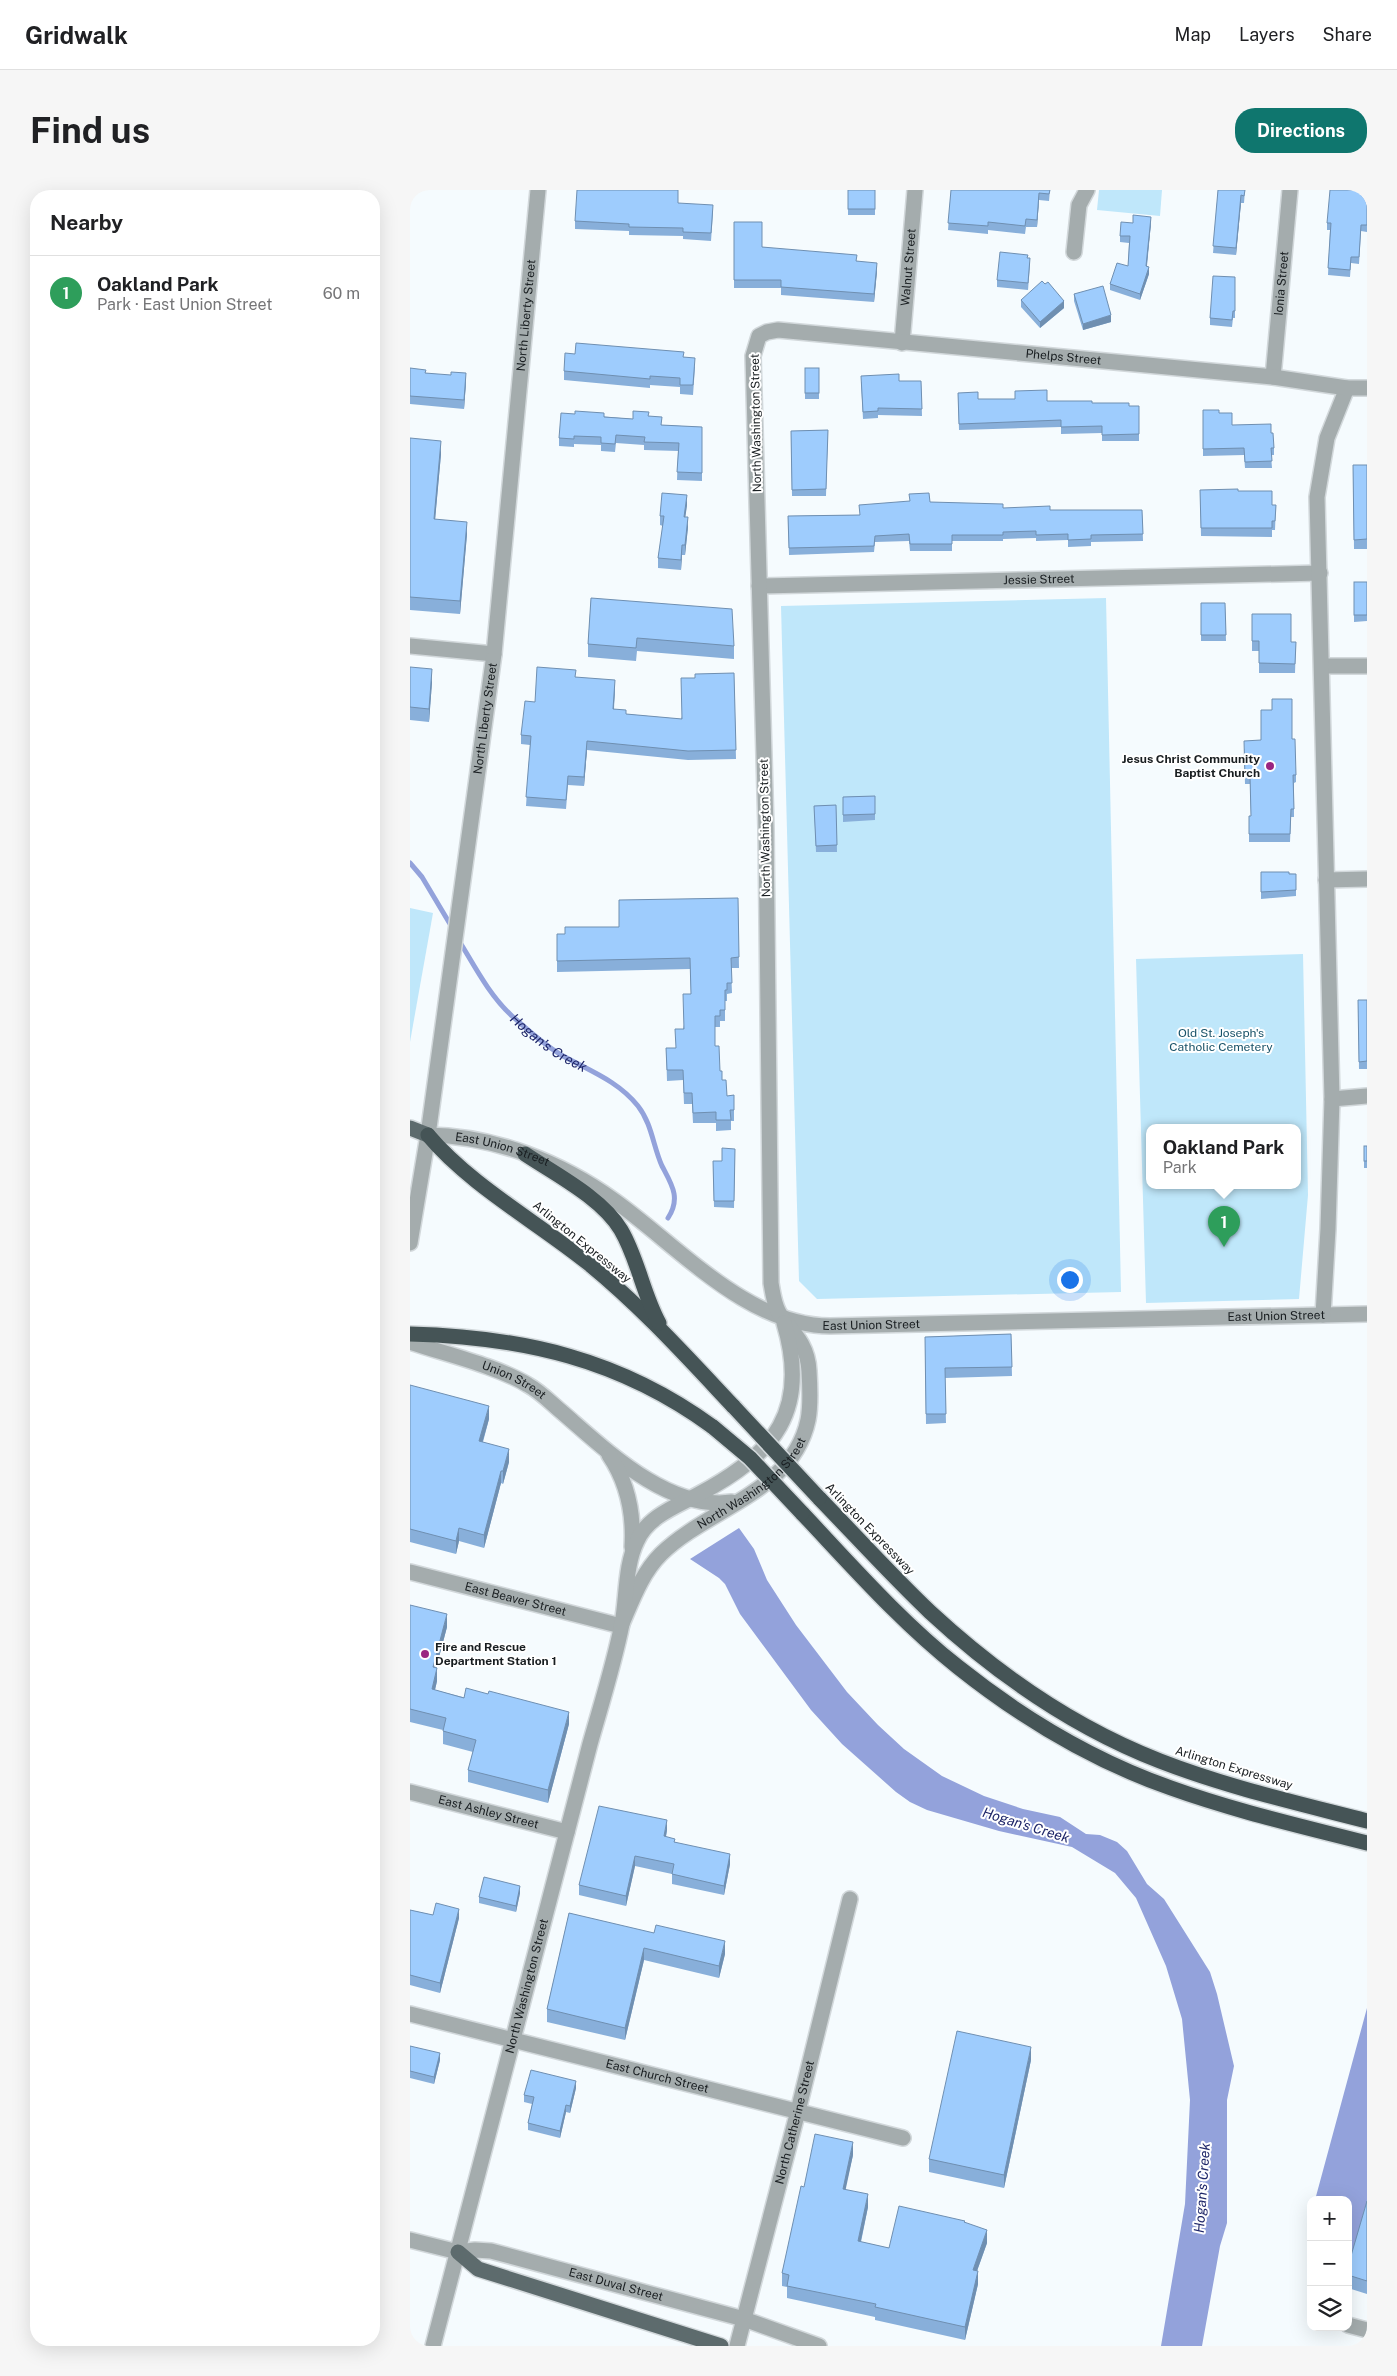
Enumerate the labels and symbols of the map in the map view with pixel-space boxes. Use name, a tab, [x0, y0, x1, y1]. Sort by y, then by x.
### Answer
street label: Walnut Street	[898, 228, 919, 307]
street label: Ionia Street	[1272, 250, 1291, 316]
street label: North Liberty Street	[514, 259, 538, 372]
street label: Phelps Street	[1025, 347, 1102, 368]
street label: North Washington Street	[748, 353, 764, 492]
street label: Jessie Street	[1003, 572, 1075, 587]
street label: North Liberty Street	[471, 661, 500, 775]
place label: Jesus Christ Community Baptist Church	[1122, 752, 1260, 780]
street label: North Washington Street	[757, 758, 773, 897]
marker: Jesus Christ Community Baptist Church	[1264, 760, 1276, 772]
water label: Hogan's Creek	[507, 1010, 590, 1075]
park label: Old St. Joseph's Catholic Cemetery	[1169, 1026, 1273, 1054]
street label: East Union Street	[454, 1130, 552, 1169]
street label: Arlington Expressway	[530, 1198, 634, 1286]
pin: 1	[1208, 1206, 1240, 1247]
your location	[1057, 1267, 1083, 1293]
street label: East Union Street	[1227, 1308, 1325, 1324]
street label: East Union Street	[822, 1317, 921, 1333]
street label: Union Street	[480, 1358, 549, 1402]
street label: North Washington Street	[695, 1435, 809, 1532]
street label: Arlington Expressway	[823, 1480, 918, 1578]
street label: East Beaver Street	[463, 1579, 568, 1619]
place label: Fire and Rescue Department Station 1	[435, 1640, 557, 1668]
marker: Fire and Rescue Department Station 1	[419, 1648, 431, 1660]
street label: Arlington Expressway	[1174, 1743, 1295, 1793]
street label: East Ashley Street	[437, 1792, 541, 1832]
water label: Hogan's Creek	[981, 1804, 1072, 1846]
street label: North Washington Street	[503, 1917, 551, 2055]
street label: East Church Street	[604, 2057, 711, 2096]
street label: North Catherine Street	[772, 2059, 817, 2186]
water label: Hogan's Creek	[1191, 2142, 1213, 2234]
street label: East Duval Street	[567, 2265, 665, 2304]

